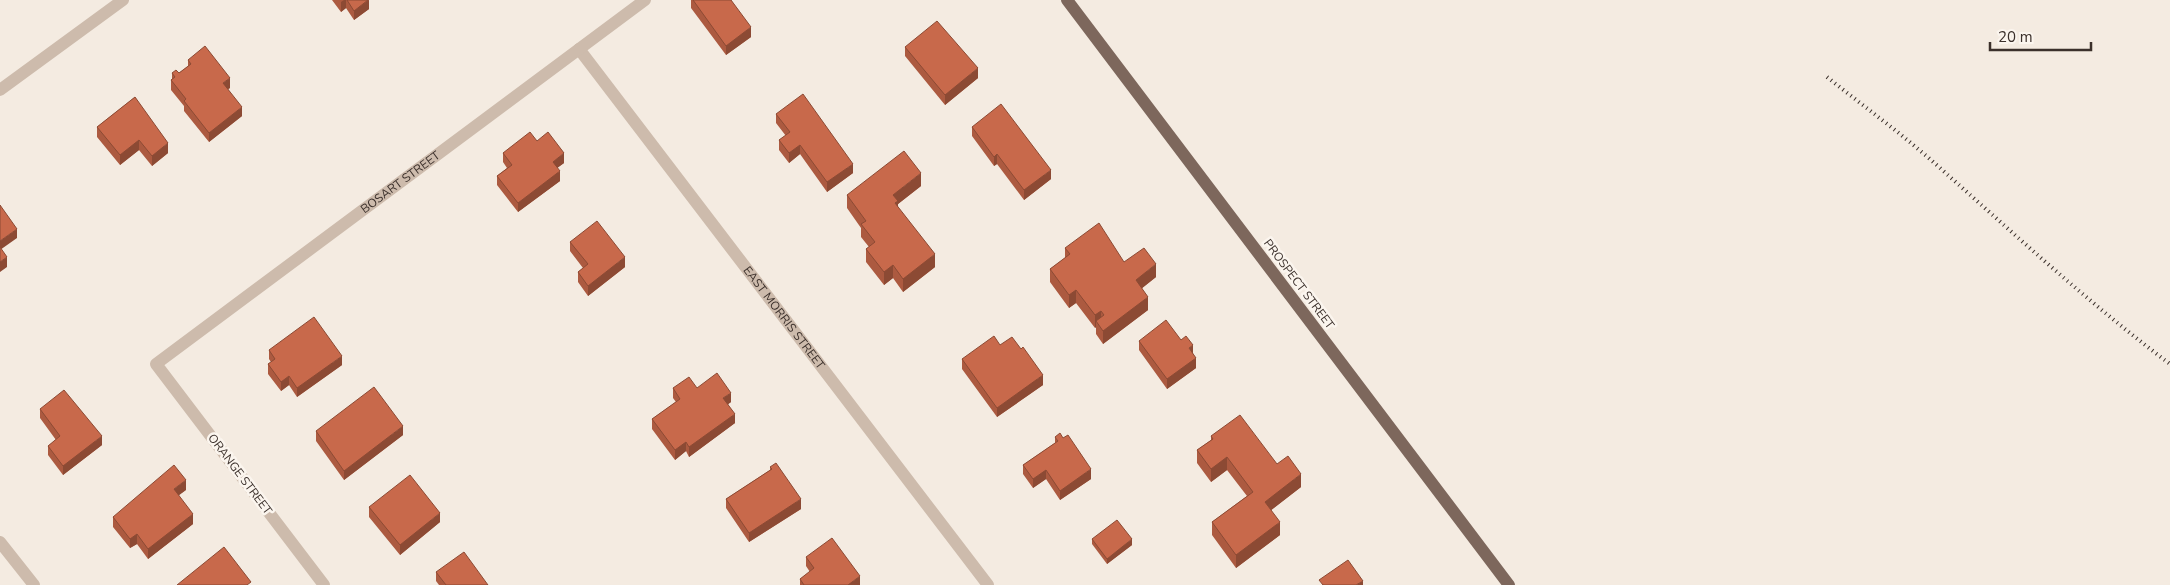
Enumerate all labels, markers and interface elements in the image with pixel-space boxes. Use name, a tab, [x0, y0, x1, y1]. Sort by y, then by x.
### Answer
scale bar	[1990, 20, 2091, 52]
text: 20 m	[1998, 27, 2033, 47]
street label: BOSART STREET	[357, 147, 444, 217]
street label: PROSPECT STREET	[1260, 236, 1338, 333]
street label: EAST MORRIS STREET	[740, 263, 829, 373]
street label: ORANGE STREET	[204, 430, 276, 518]

